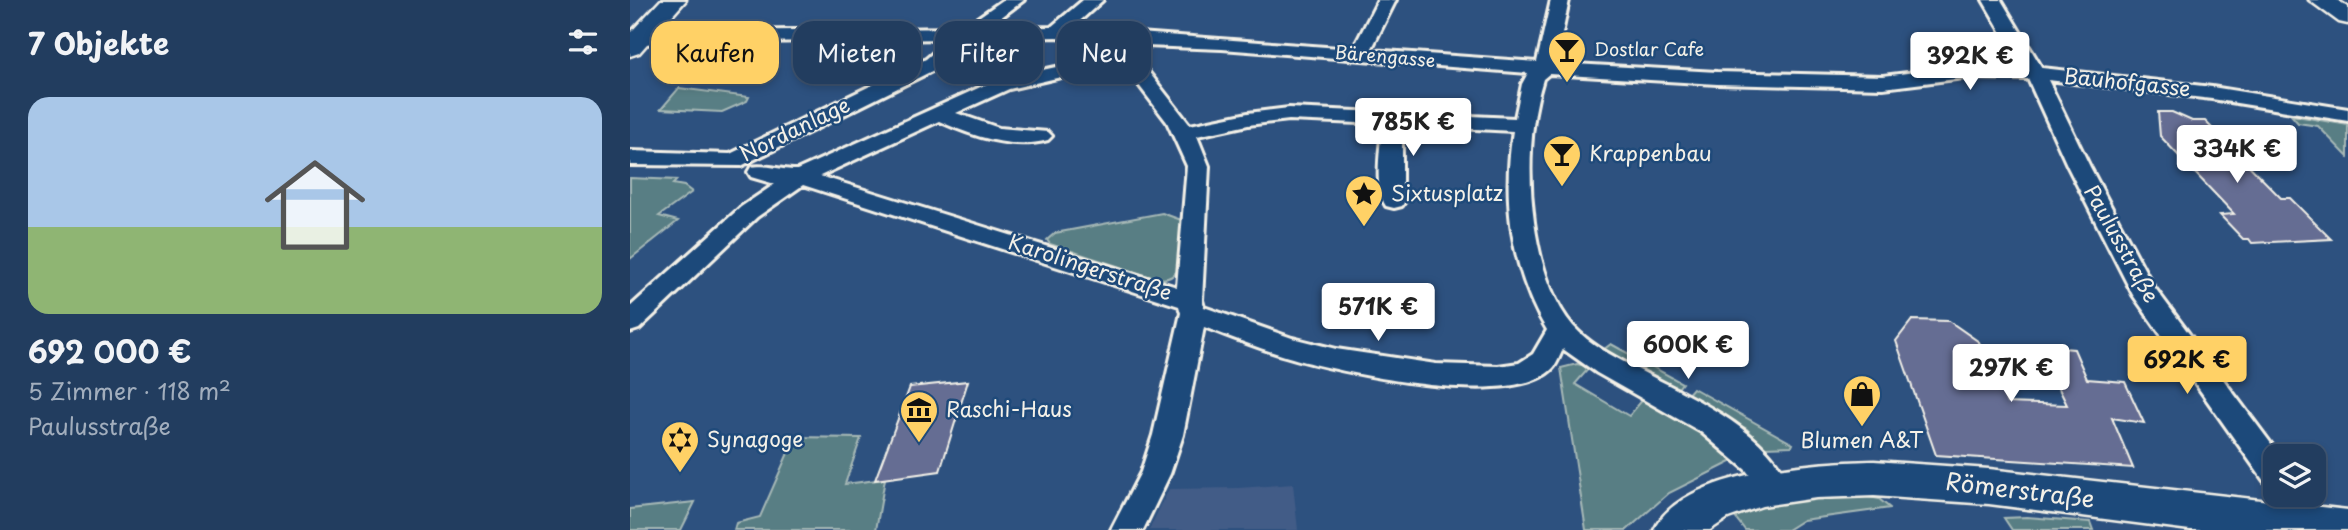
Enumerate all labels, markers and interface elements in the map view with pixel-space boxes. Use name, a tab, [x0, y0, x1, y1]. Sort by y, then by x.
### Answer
text: 7 Objekte	[28, 20, 169, 65]
chip: Kaufen	[651, 21, 779, 84]
chip: Mieten	[793, 21, 921, 84]
chip: Filter	[935, 21, 1043, 84]
chip: Neu	[1057, 21, 1151, 84]
icon: filters	[564, 23, 602, 61]
bar icon: Dostlar Cafe	[1546, 29, 1588, 84]
pin: 392K €	[1913, 32, 2027, 92]
place label: Dostlar Cafe	[1594, 35, 1704, 62]
text: 392K €	[1926, 37, 2014, 72]
street label: Bärengasse	[1334, 38, 1437, 73]
street label: Bauhofgasse	[2062, 58, 2192, 104]
street label: Nordanlage	[733, 88, 855, 169]
pin: 785K €	[1356, 99, 1470, 158]
text: 785K €	[1371, 103, 1455, 138]
pin: 334K €	[2180, 125, 2294, 185]
text: 334K €	[2193, 130, 2281, 165]
bar icon: Krappenbau	[1541, 133, 1583, 188]
place label: Krappenbau	[1589, 136, 1712, 168]
icon: home	[252, 142, 378, 268]
place icon: Sixtusplatz	[1343, 173, 1385, 228]
place label: Sixtusplatz	[1391, 176, 1503, 208]
street label: Paulusstraße	[2077, 178, 2168, 308]
street label: Karolingerstraße	[1005, 225, 1177, 308]
pin: 571K €	[1321, 284, 1435, 343]
text: 571K €	[1338, 288, 1418, 323]
pin: 600K €	[1631, 322, 1745, 381]
text: 600K €	[1643, 326, 1733, 361]
text: 692 000 €	[28, 328, 192, 373]
pin: 692K €	[2130, 336, 2244, 396]
text: 692K €	[2144, 341, 2230, 376]
pin: 297K €	[1954, 344, 2068, 404]
text: 297K €	[1969, 349, 2053, 384]
text: 5 Zimmer · 118 m²	[28, 373, 231, 408]
shop icon: Blumen A&T	[1841, 373, 1883, 428]
museum icon: Raschi-Haus	[898, 389, 940, 444]
place label: Raschi-Haus	[946, 392, 1072, 424]
text: Paulusstraße	[28, 408, 171, 443]
synagogue icon: Synagoge	[659, 419, 701, 474]
place label: Synagoge	[707, 422, 804, 454]
place label: Blumen A&T	[1801, 423, 1924, 455]
map controls	[2263, 444, 2326, 507]
button: layers	[2263, 444, 2326, 507]
street label: Römerstraße	[1944, 462, 2097, 516]

